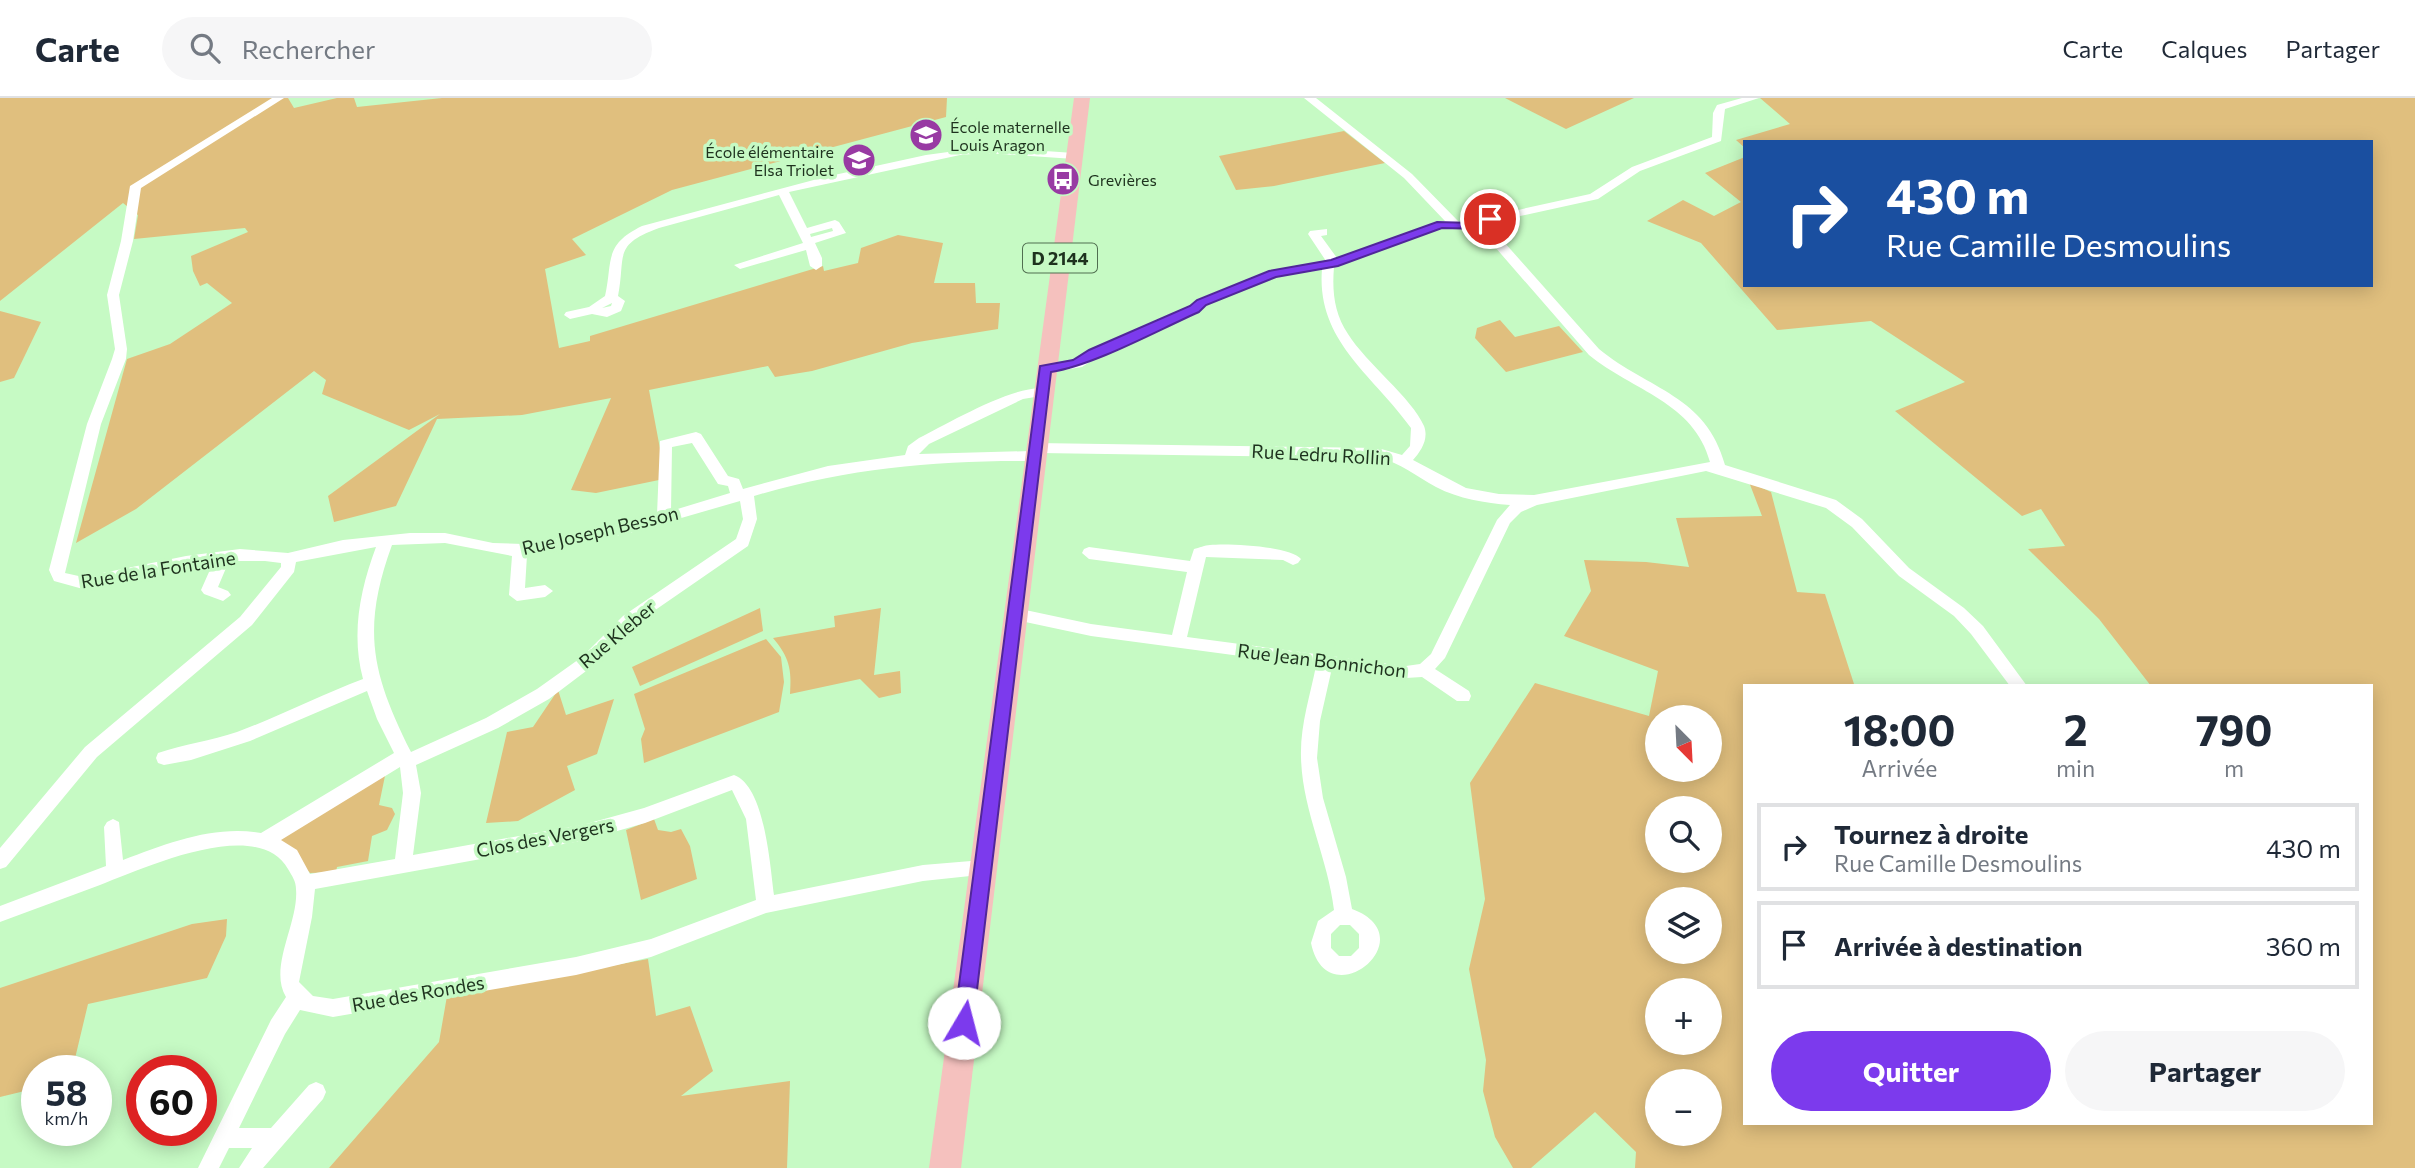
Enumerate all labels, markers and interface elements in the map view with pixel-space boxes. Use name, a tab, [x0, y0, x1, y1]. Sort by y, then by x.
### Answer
search box	[162, 17, 652, 80]
text: Carte	[35, 28, 120, 69]
icon: search	[186, 29, 224, 67]
text: Rechercher	[242, 33, 375, 64]
text: Carte	[2062, 34, 2123, 63]
text: Calques	[2161, 34, 2247, 63]
text: Partager	[2285, 34, 2380, 63]
school or university icon: École maternelle Louis Aragon	[907, 116, 945, 154]
place label: École maternelle Louis Aragon	[950, 117, 1070, 154]
school or university icon: École élémentaire Elsa Triolet	[840, 141, 878, 179]
place label: École élémentaire Elsa Triolet	[705, 142, 834, 179]
bus stop icon: Grevières	[1044, 160, 1082, 198]
text: 430 m	[1886, 164, 2029, 224]
icon: right	[1771, 168, 1862, 259]
place label: Grevières	[1088, 170, 1157, 189]
pin	[1460, 189, 1520, 249]
icon: arrive	[1471, 200, 1509, 238]
text: Rue Camille Desmoulins	[1886, 224, 2231, 264]
road number: D 2144	[1023, 244, 1097, 272]
street label: Rue Ledru Rollin	[1251, 439, 1391, 469]
street label: Rue Joseph Besson	[520, 501, 680, 559]
street label: Rue de la Fontaine	[79, 545, 237, 593]
street label: Rue Kleber	[574, 595, 660, 673]
street label: Rue Jean Bonnichon	[1236, 638, 1408, 682]
text: 18:00	[1844, 703, 1955, 755]
text: 2	[2064, 703, 2088, 755]
text: 790	[2196, 703, 2272, 755]
north arrow	[1645, 705, 1722, 782]
map controls	[1645, 705, 1722, 1146]
text: Arrivée	[1862, 754, 1937, 782]
text: min	[2056, 754, 2095, 782]
text: m	[2224, 754, 2244, 782]
button: search	[1645, 796, 1722, 873]
street label: Clos des Vergers	[474, 812, 616, 862]
text: Tournez à droite	[1834, 818, 2029, 849]
icon: right	[1775, 828, 1813, 866]
text: 430 m	[2266, 832, 2341, 863]
text: Rue Camille Desmoulins	[1834, 849, 2082, 877]
button: layers	[1645, 887, 1722, 964]
icon: arrive	[1775, 926, 1813, 964]
text: Arrivée à destination	[1834, 930, 2082, 961]
text: 360 m	[2266, 930, 2341, 961]
street label: Rue des Rondes	[350, 970, 486, 1016]
button: +	[1645, 978, 1722, 1055]
position arrow	[927, 986, 1001, 1060]
button: Quitter	[1771, 1031, 2051, 1111]
button: Partager	[2065, 1031, 2345, 1111]
speed limit sign: 60	[126, 1055, 217, 1146]
button: −	[1645, 1069, 1722, 1146]
text: 58	[45, 1070, 88, 1113]
text: km/h	[45, 1107, 88, 1129]

